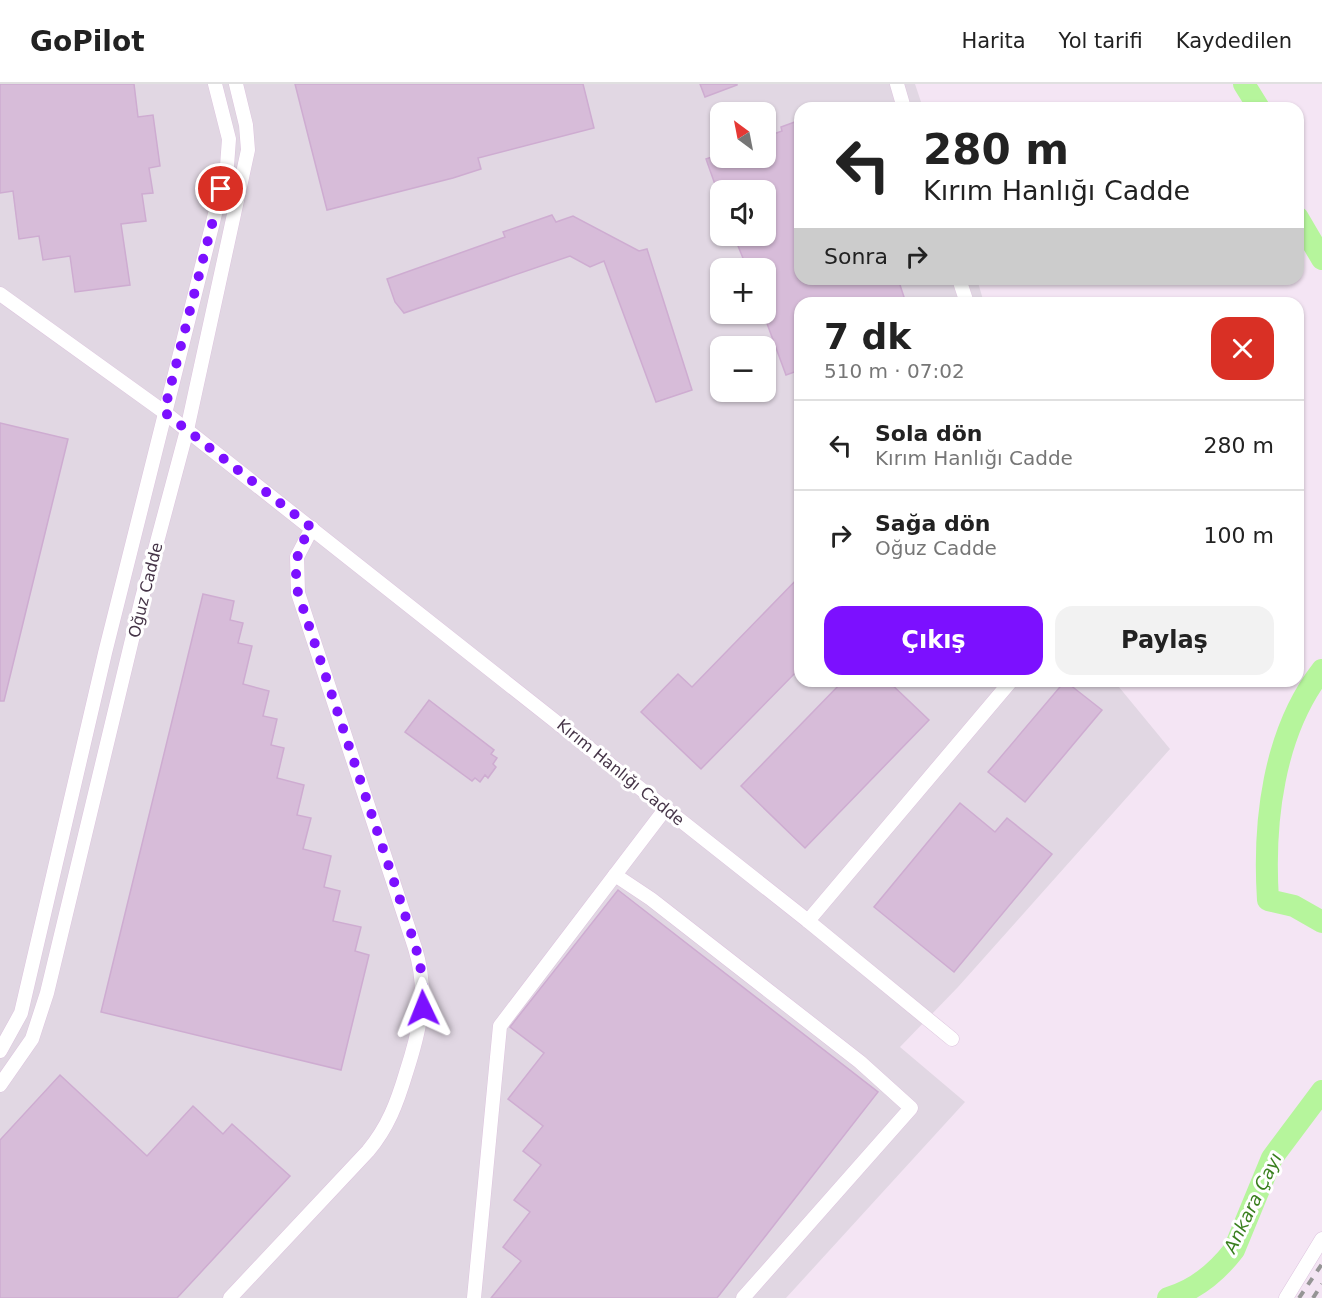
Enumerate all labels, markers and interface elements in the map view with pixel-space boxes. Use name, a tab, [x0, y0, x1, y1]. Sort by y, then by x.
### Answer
text: GoPilot	[30, 25, 145, 58]
text: Harita	[961, 29, 1026, 53]
text: Yol tarifi	[1059, 29, 1143, 53]
text: Kaydedilen	[1176, 29, 1292, 53]
north arrow	[710, 102, 776, 168]
map controls	[710, 102, 776, 402]
text: 280 m	[923, 125, 1069, 174]
icon: left	[824, 126, 902, 204]
pin	[195, 163, 246, 214]
icon: arrive	[204, 172, 237, 205]
text: Kırım Hanlığı Cadde	[923, 175, 1190, 206]
button: sound	[710, 180, 776, 246]
icon: right	[900, 240, 933, 273]
text: Sonra	[824, 244, 888, 269]
button: +	[710, 258, 776, 324]
text: 7 dk	[824, 316, 911, 357]
button: close	[1211, 317, 1274, 380]
button: −	[710, 336, 776, 402]
text: 510 m · 07:02	[824, 359, 965, 383]
text: Sola dön	[875, 421, 983, 446]
icon: left	[824, 429, 857, 462]
text: 280 m	[1204, 433, 1274, 458]
text: Kırım Hanlığı Cadde	[875, 446, 1073, 470]
text: Sağa dön	[875, 511, 990, 536]
icon: right	[824, 519, 857, 552]
text: 100 m	[1204, 523, 1274, 548]
text: Oğuz Cadde	[875, 536, 997, 560]
street label: Oğuz Cadde	[124, 541, 166, 640]
button: Çıkış	[824, 606, 1043, 675]
button: Paylaş	[1055, 606, 1274, 675]
street label: Kırım Hanlığı Cadde	[553, 715, 688, 830]
position arrow	[391, 976, 455, 1040]
water label: Ankara Çayı	[1219, 1149, 1286, 1257]

